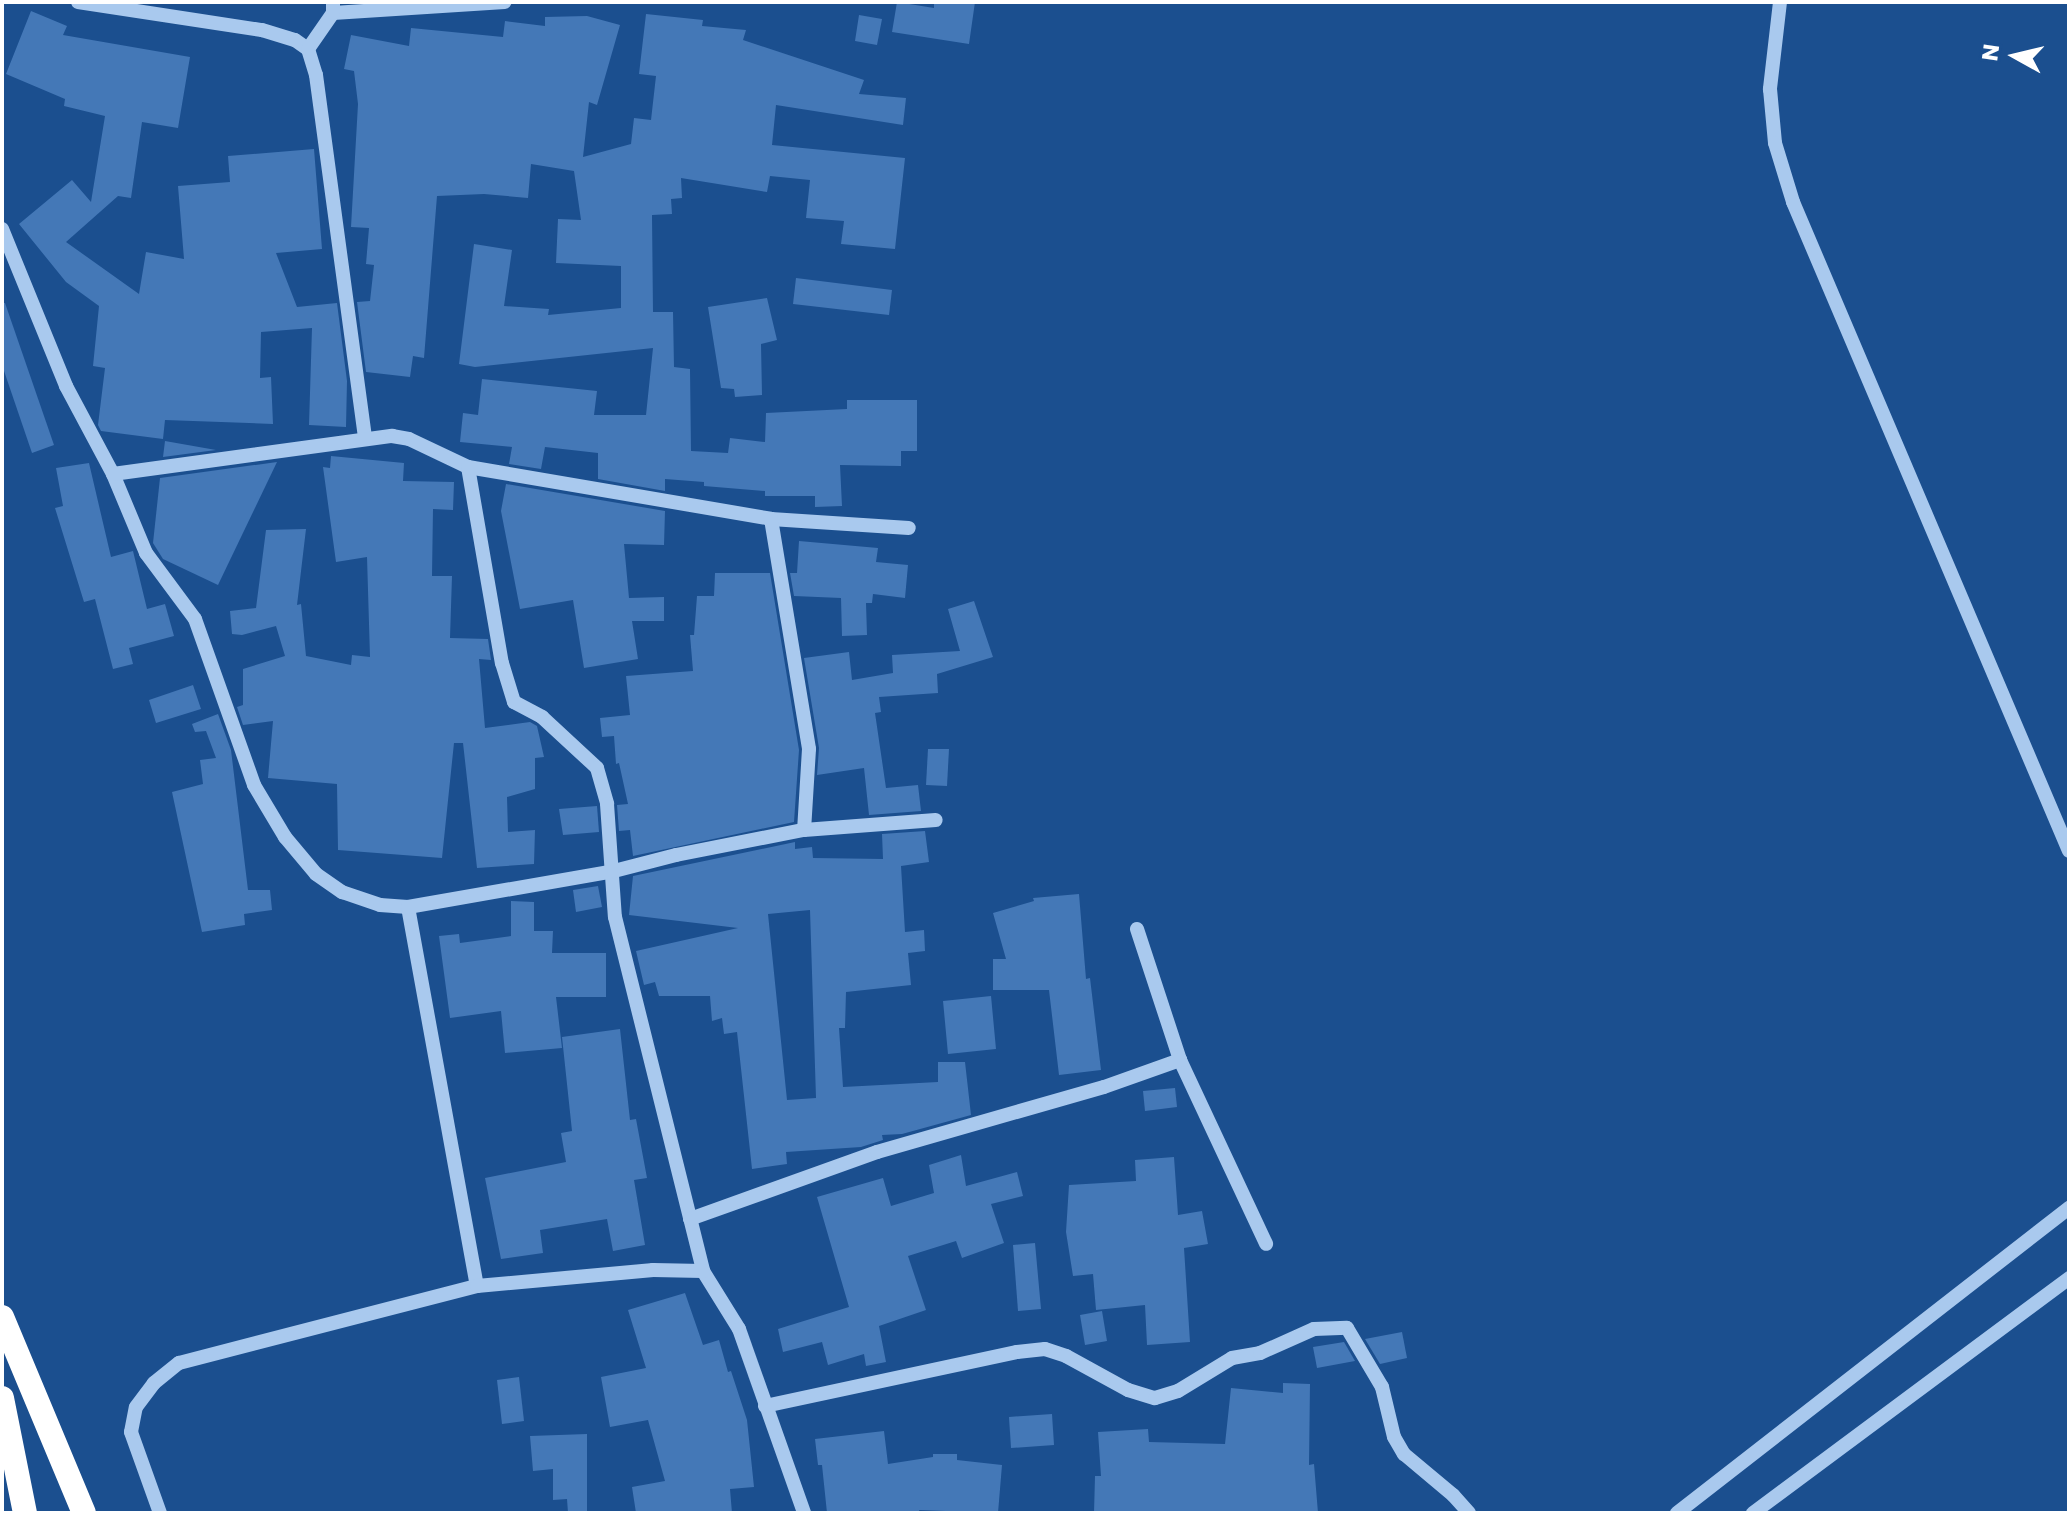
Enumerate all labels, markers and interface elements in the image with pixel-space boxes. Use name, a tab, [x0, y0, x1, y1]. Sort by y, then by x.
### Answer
north arrow	[1975, 16, 2055, 96]
text: N	[1974, 42, 2007, 63]

